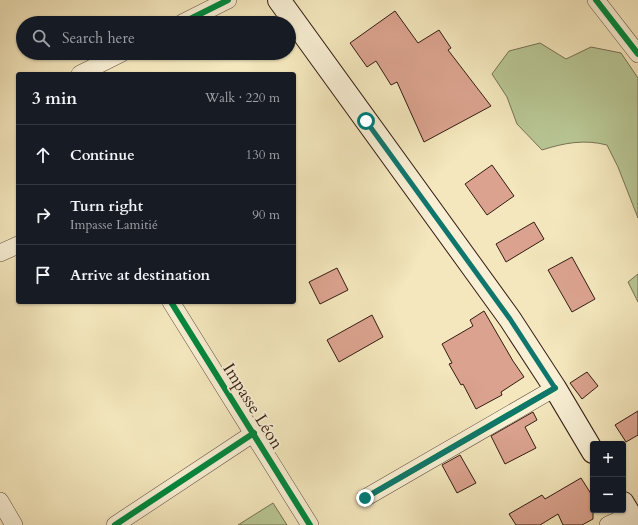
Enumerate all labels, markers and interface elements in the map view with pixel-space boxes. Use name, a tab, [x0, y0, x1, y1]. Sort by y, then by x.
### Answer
search box	[16, 16, 296, 60]
icon: search	[30, 27, 52, 49]
text: Search here	[62, 28, 135, 48]
text: 3 min	[32, 87, 77, 110]
text: Walk · 220 m	[205, 89, 280, 107]
route start	[357, 112, 375, 130]
icon: ahead	[32, 144, 54, 166]
text: Continue	[70, 145, 135, 165]
text: 130 m	[246, 146, 280, 164]
text: Turn right	[70, 196, 143, 216]
icon: right	[32, 204, 54, 226]
text: 90 m	[252, 206, 280, 224]
text: Impasse Lamitié	[70, 216, 158, 234]
icon: arrive	[32, 264, 54, 286]
text: Arrive at destination	[70, 265, 210, 285]
street label: Impasse Léon	[218, 359, 289, 454]
map controls	[590, 441, 626, 513]
button: +	[590, 441, 626, 477]
button: −	[590, 477, 626, 513]
route end	[356, 489, 374, 507]

